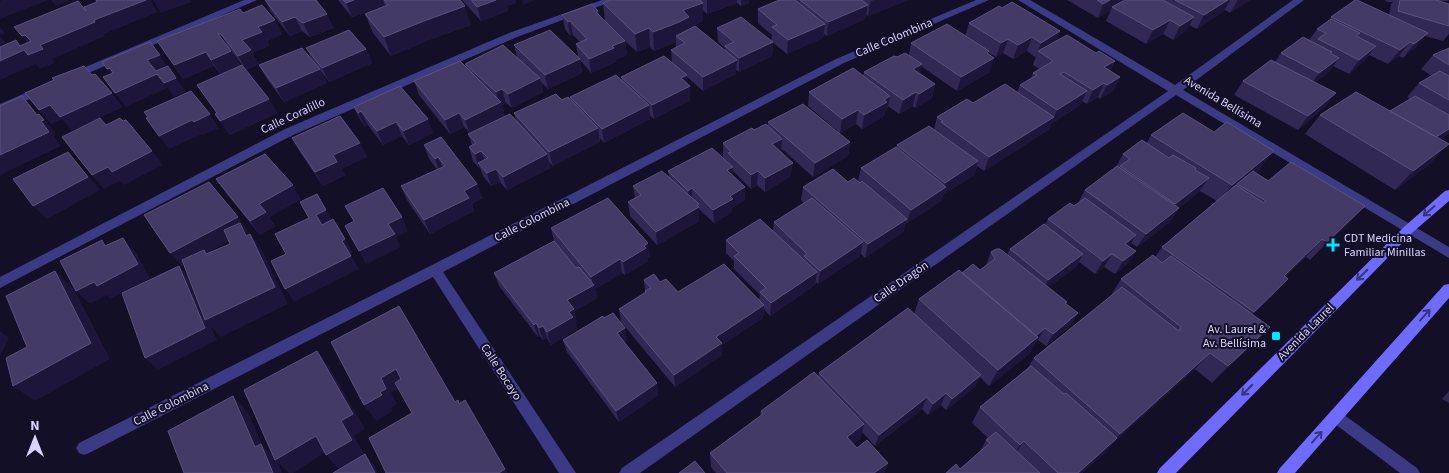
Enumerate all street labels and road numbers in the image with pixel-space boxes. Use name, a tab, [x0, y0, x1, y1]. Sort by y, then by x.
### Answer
street label: Calle Colombina	[853, 14, 935, 62]
street label: Avenida Bellísima	[1181, 72, 1265, 132]
street label: Calle Coralillo	[258, 94, 328, 138]
street label: Calle Colombina	[491, 194, 573, 246]
street label: Calle Dragón	[870, 257, 932, 307]
street label: Avenida Laurel	[1274, 300, 1338, 364]
street label: Calle Bocayo	[476, 340, 526, 404]
street label: Calle Colombina	[130, 378, 212, 430]

